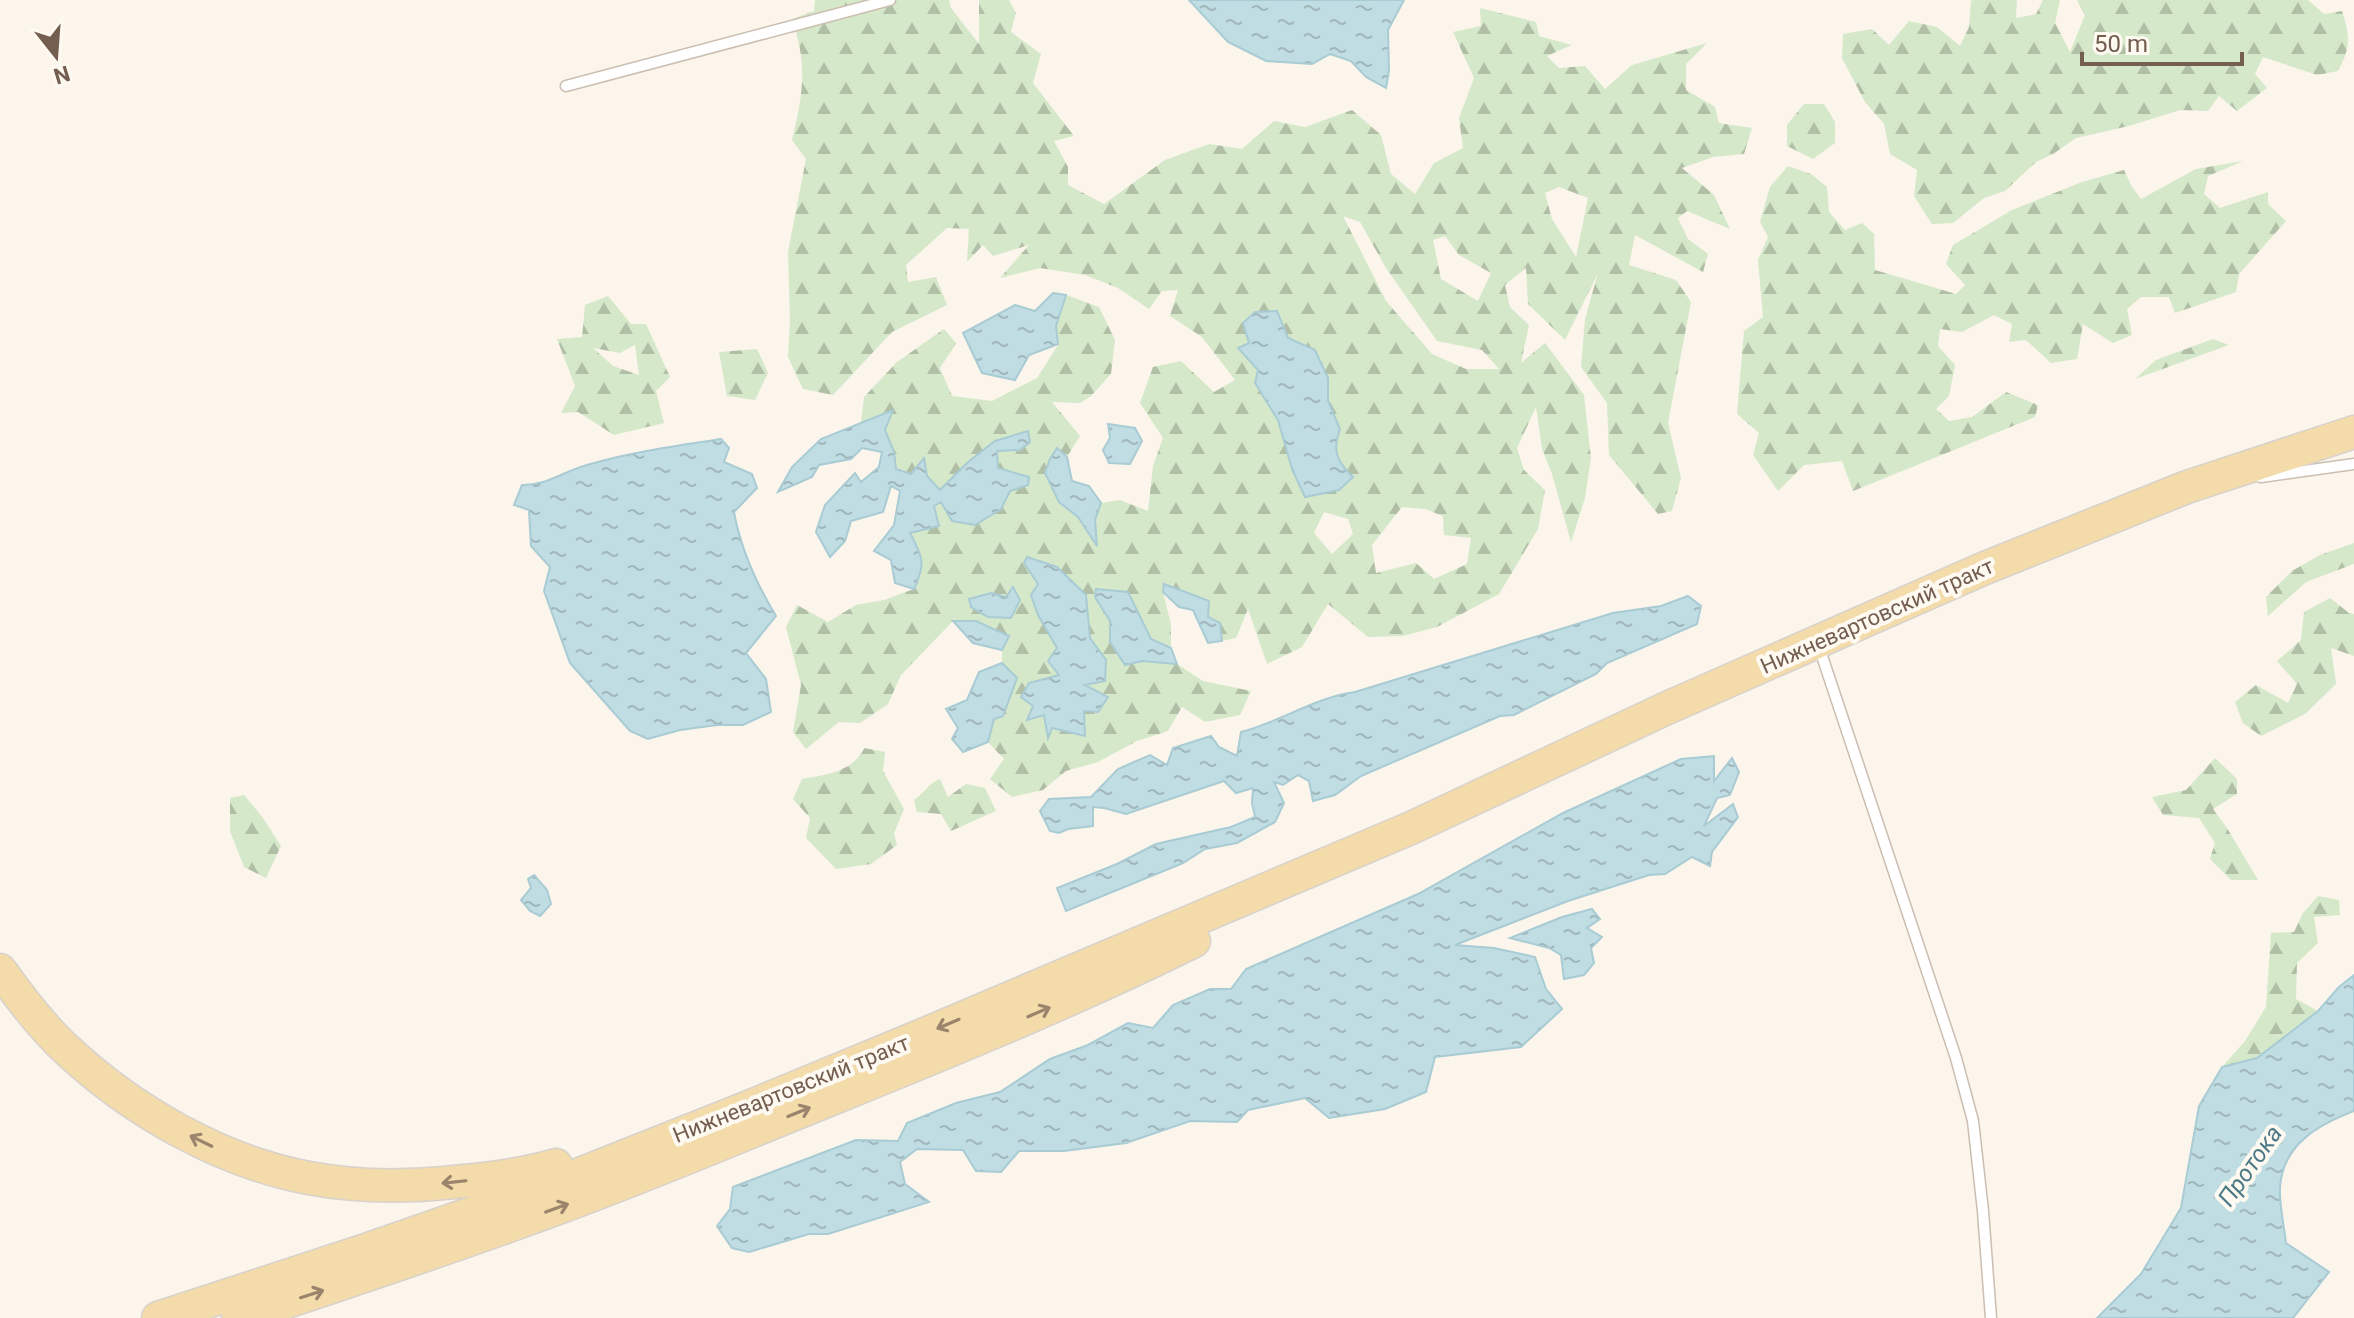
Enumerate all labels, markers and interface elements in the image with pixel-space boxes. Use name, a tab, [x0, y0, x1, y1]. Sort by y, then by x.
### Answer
north arrow	[16, 16, 96, 96]
scale bar	[2082, 16, 2242, 66]
text: 50 m	[2094, 30, 2148, 58]
text: N	[51, 60, 73, 89]
street label: Нижневартовский тракт	[1757, 553, 1998, 679]
one-way arrow	[1026, 1003, 1051, 1018]
one-way arrow	[936, 1018, 961, 1033]
street label: Нижневартовский тракт	[669, 1030, 913, 1148]
one-way arrow	[786, 1104, 811, 1119]
water label: Протока	[2212, 1120, 2288, 1212]
one-way arrow	[190, 1133, 214, 1148]
one-way arrow	[441, 1175, 468, 1190]
one-way arrow	[544, 1200, 569, 1214]
one-way arrow	[299, 1286, 324, 1300]

